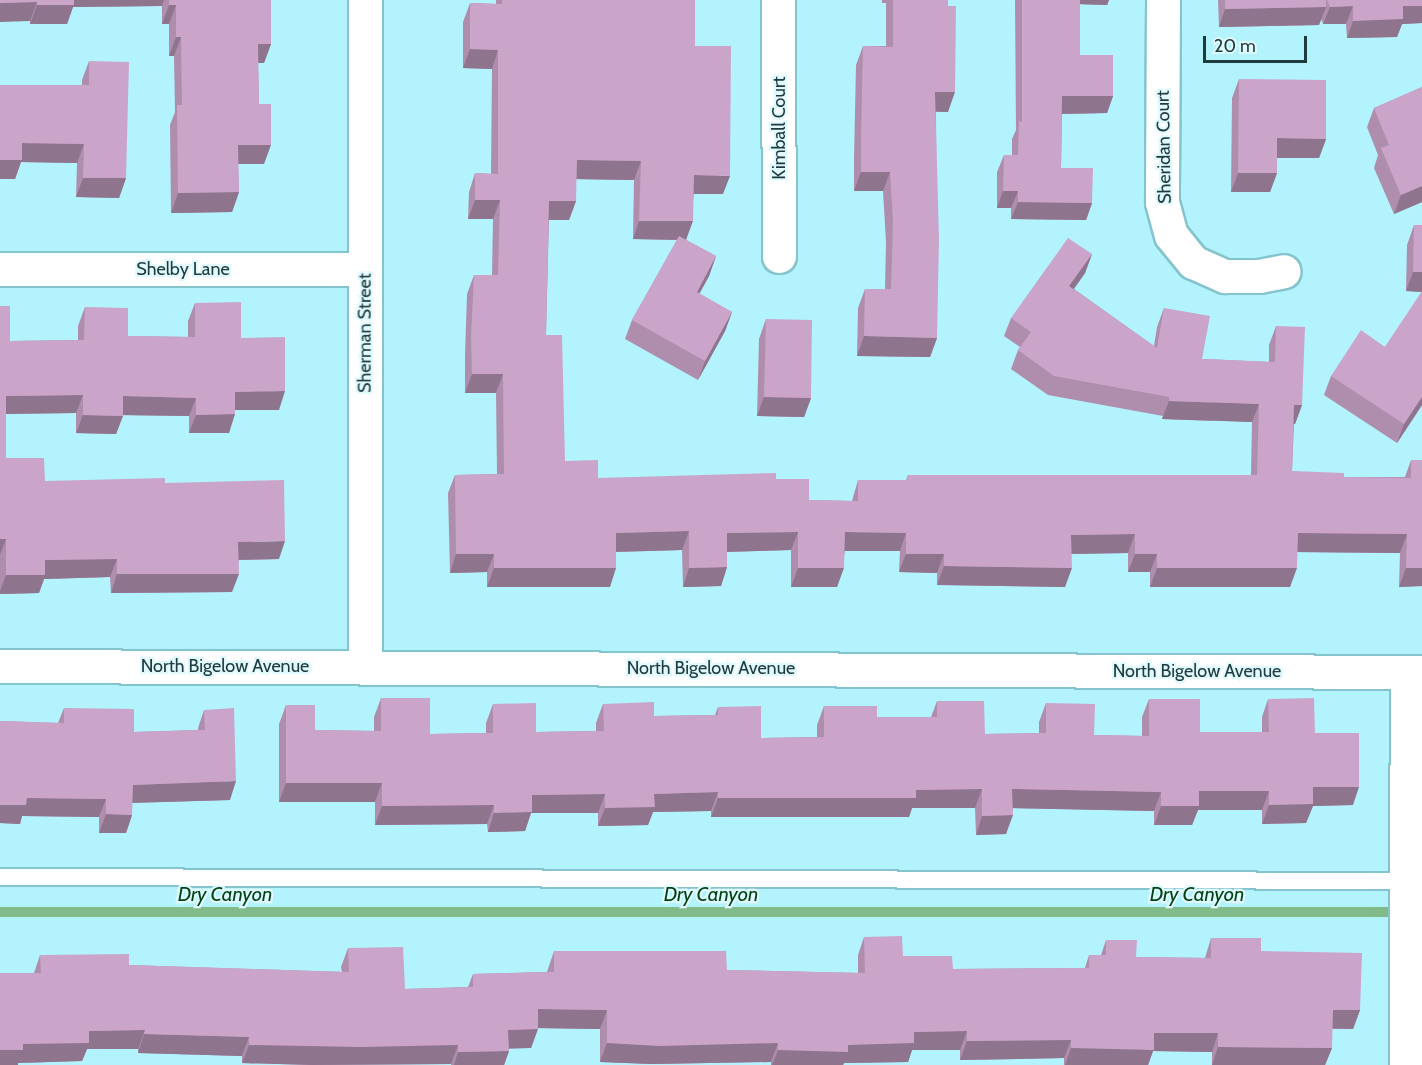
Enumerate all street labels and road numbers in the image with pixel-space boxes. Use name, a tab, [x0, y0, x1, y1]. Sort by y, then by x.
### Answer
street label: Kimball Court	[768, 76, 790, 180]
street label: Sheridan Court	[1152, 90, 1176, 204]
street label: Shelby Lane	[136, 258, 230, 280]
street label: Sherman Street	[354, 273, 376, 393]
street label: North Bigelow Avenue	[141, 655, 309, 677]
street label: North Bigelow Avenue	[627, 657, 795, 679]
street label: North Bigelow Avenue	[1113, 660, 1281, 682]

